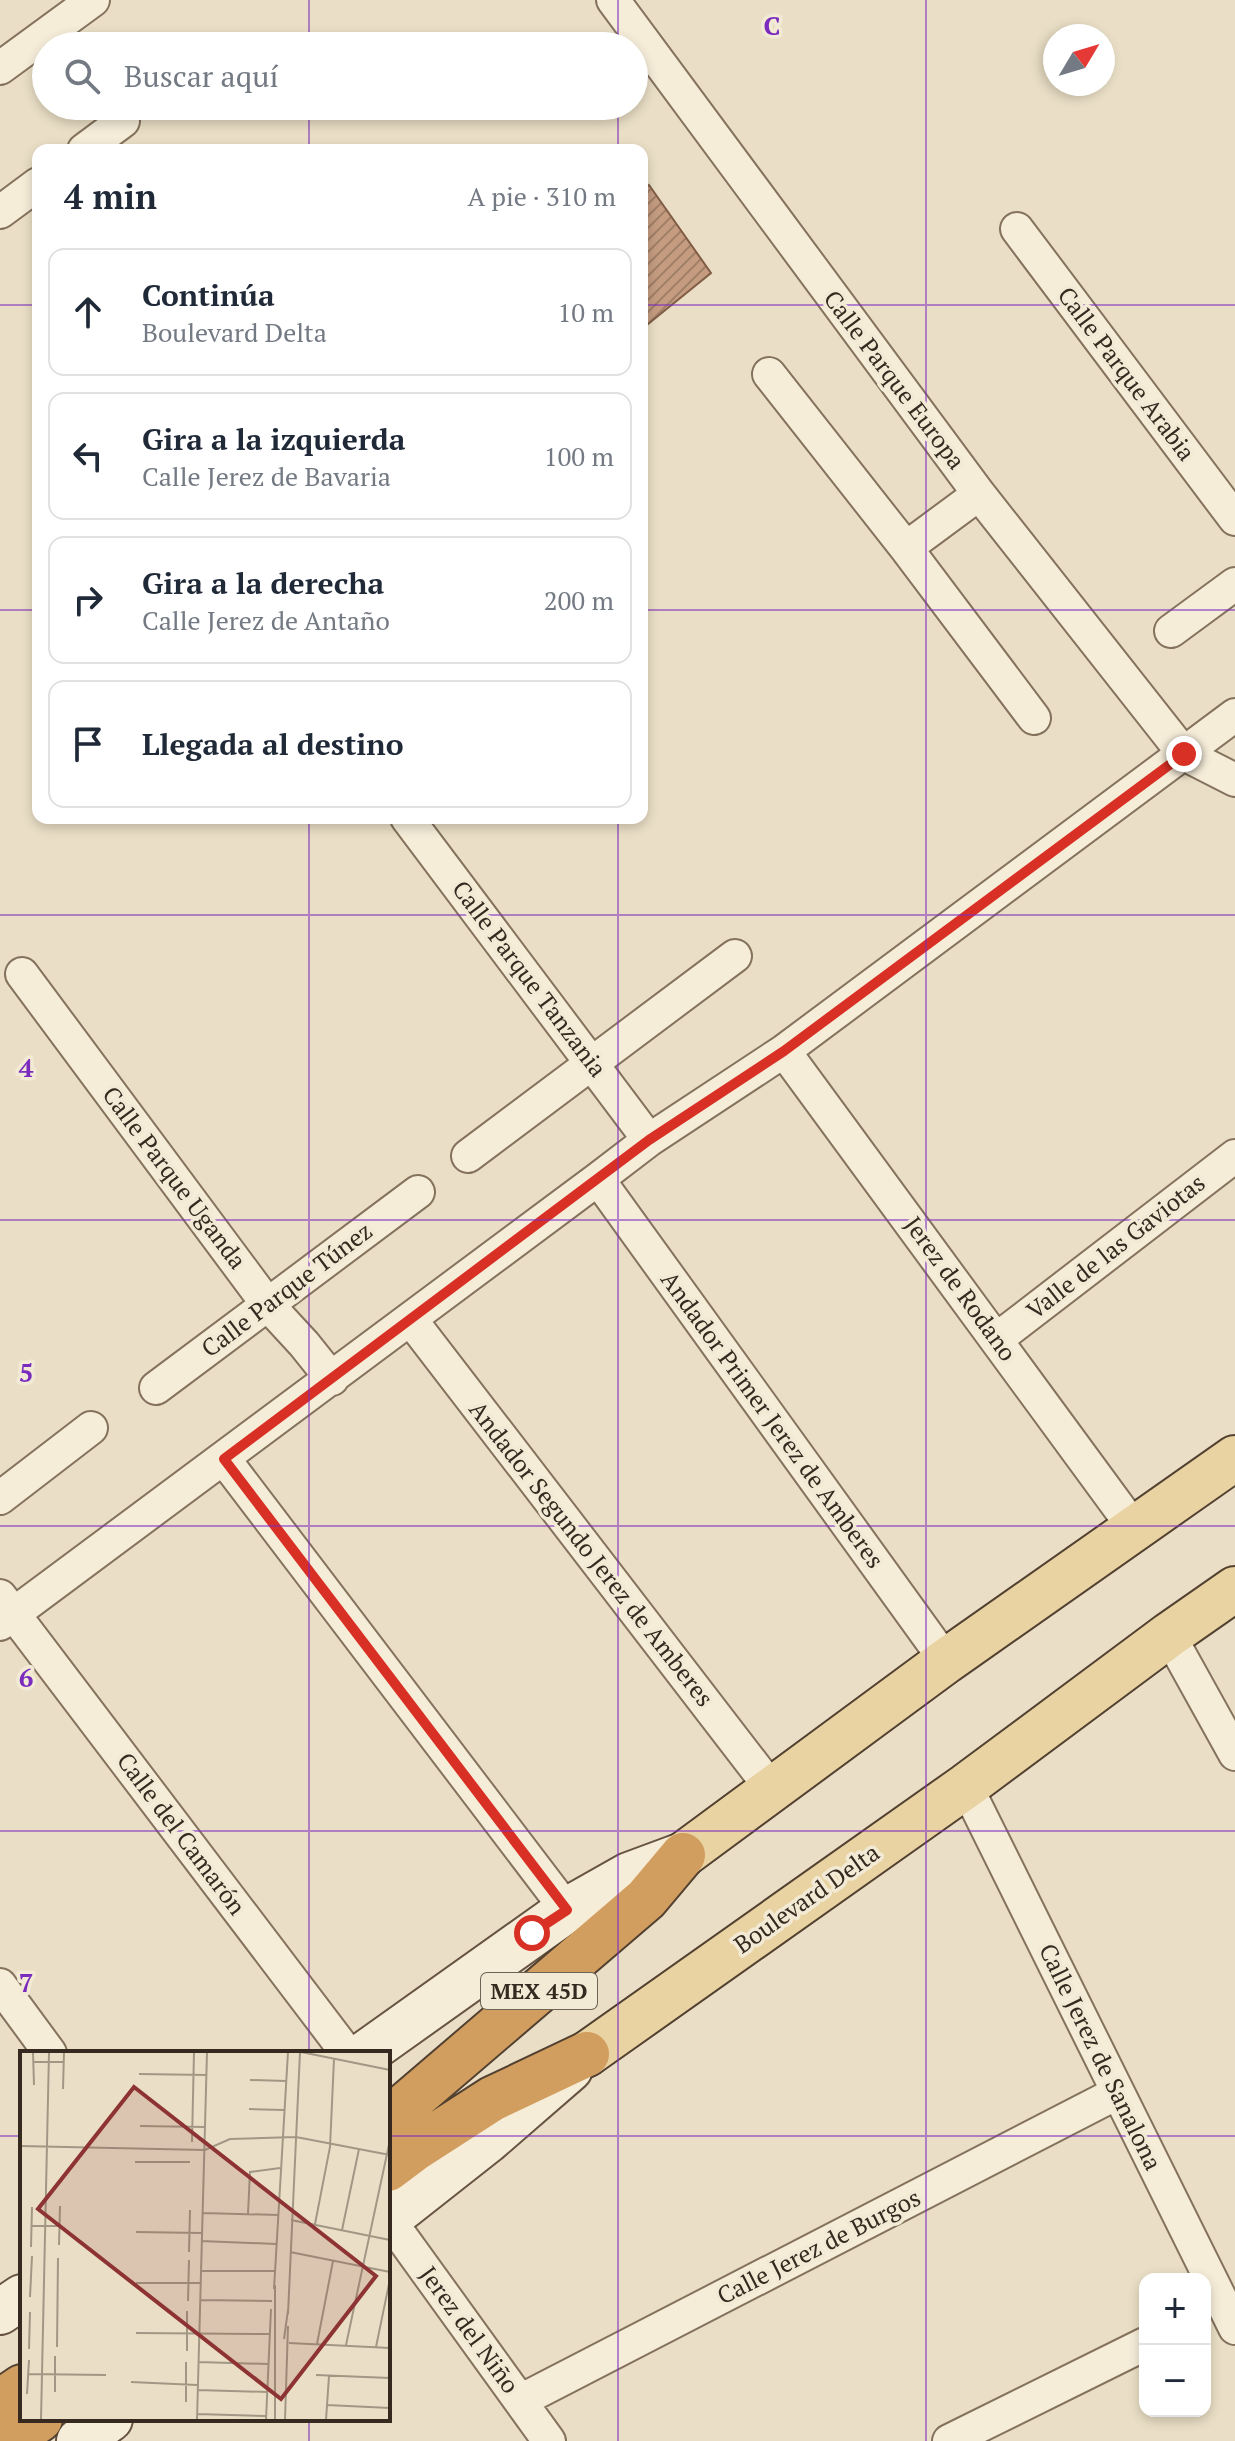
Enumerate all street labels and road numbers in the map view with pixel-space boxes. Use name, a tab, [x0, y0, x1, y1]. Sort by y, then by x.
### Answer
street label: Calle Parque Arabia	[1051, 280, 1203, 467]
street label: Calle Parque Europa	[817, 283, 973, 475]
street label: Calle Parque Tanzania	[445, 874, 614, 1083]
street label: Calle Parque Uganda	[96, 1080, 254, 1275]
street label: Valle de las Gaviotas	[1020, 1166, 1211, 1326]
street label: Jerez de Rodano	[898, 1210, 1024, 1367]
street label: Calle Parque Túnez	[195, 1214, 378, 1364]
street label: Andador Primer Jerez de Amberes	[654, 1264, 891, 1574]
street label: Andador Segundo Jerez de Amberes	[462, 1394, 721, 1713]
street label: Calle del Camarón	[110, 1746, 253, 1921]
street label: Boulevard Delta	[727, 1836, 885, 1960]
street label: Calle Jerez de Sanalona	[1032, 1938, 1170, 2175]
road number: MEX 45D	[481, 1973, 597, 2009]
street label: Calle Jerez de Burgos	[711, 2181, 926, 2311]
street label: Jerez del Niño	[413, 2259, 527, 2399]

